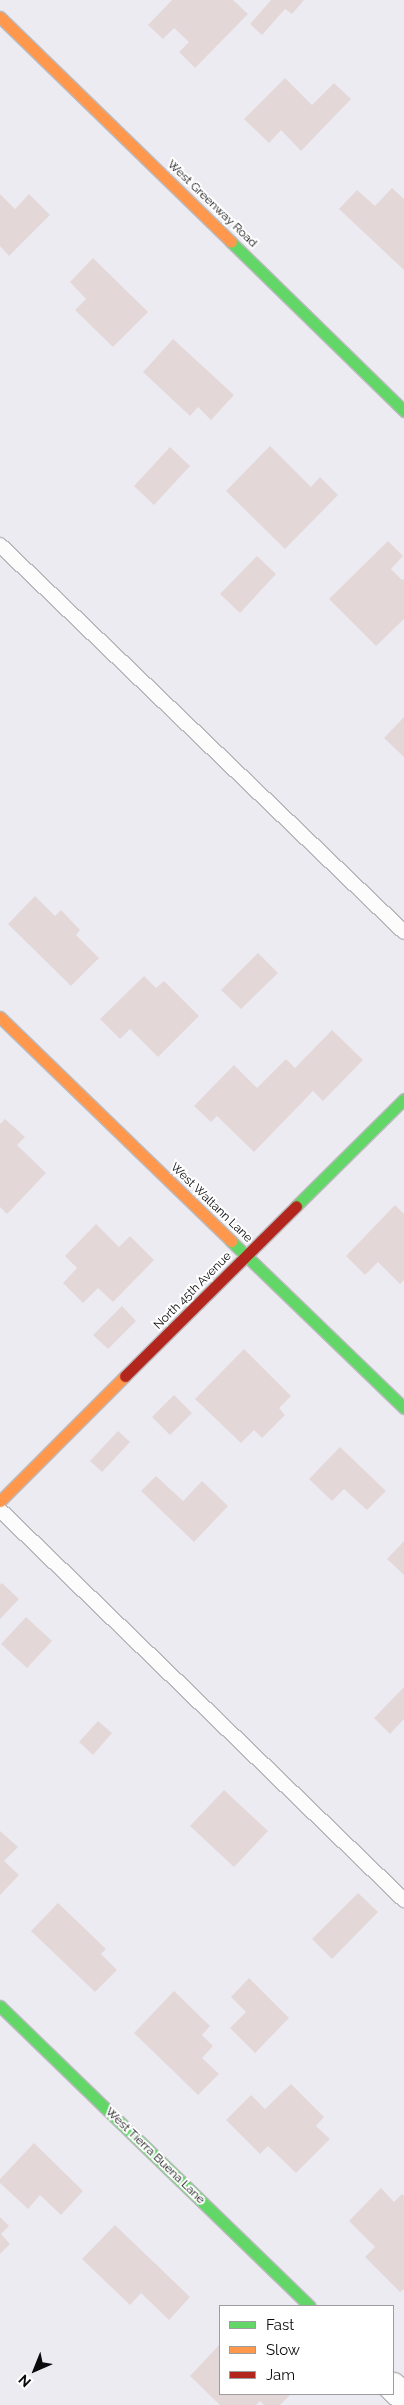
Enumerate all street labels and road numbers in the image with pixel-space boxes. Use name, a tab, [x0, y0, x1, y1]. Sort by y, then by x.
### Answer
street label: West Greenway Road	[164, 157, 260, 251]
street label: West Waltann Lane	[167, 1160, 255, 1246]
street label: North 45th Avenue	[151, 1249, 235, 1333]
street label: West Tierra Buena Lane	[102, 2105, 208, 2207]

